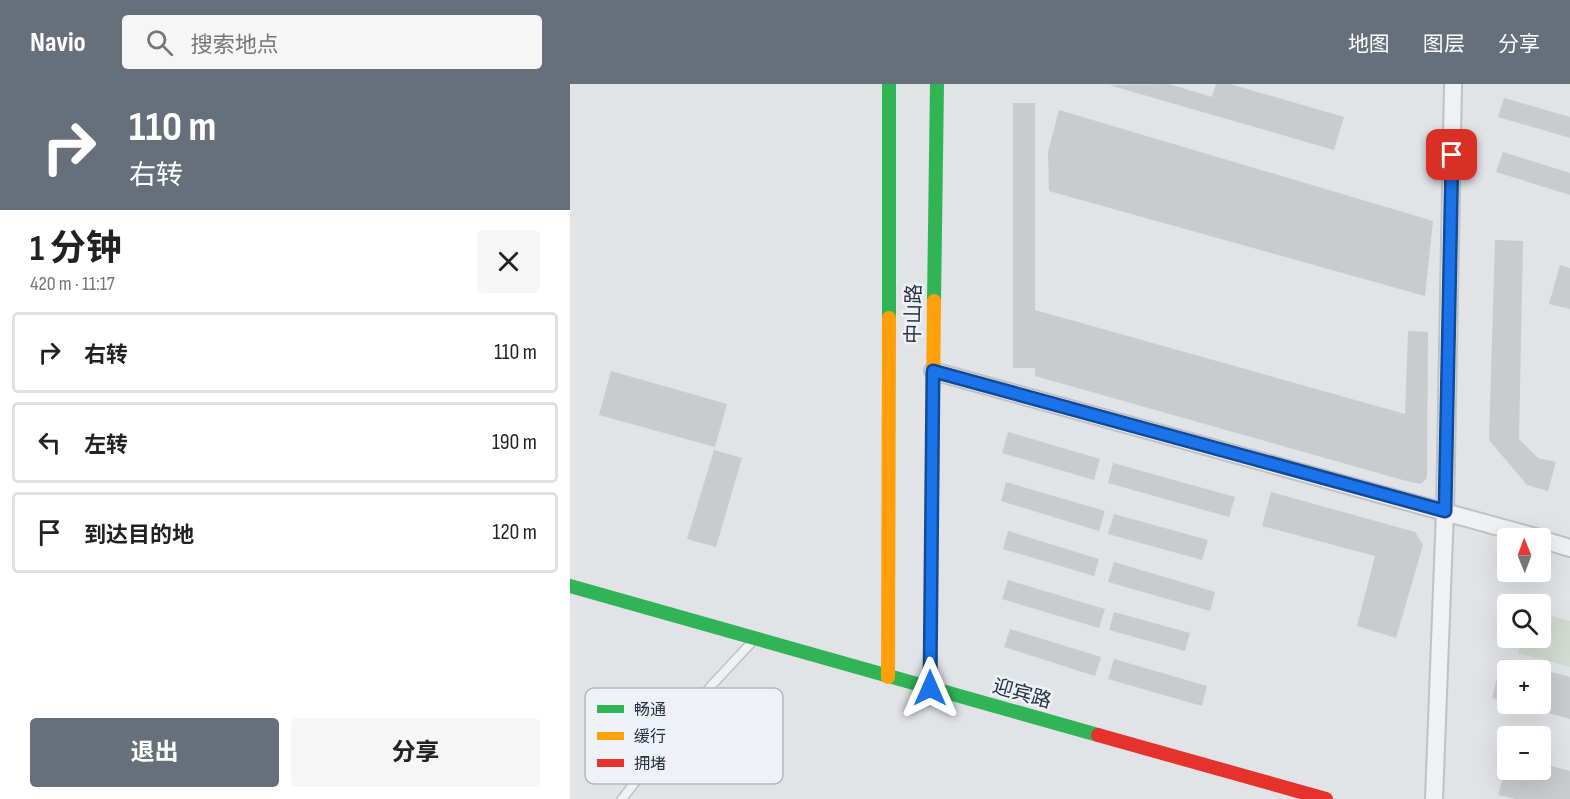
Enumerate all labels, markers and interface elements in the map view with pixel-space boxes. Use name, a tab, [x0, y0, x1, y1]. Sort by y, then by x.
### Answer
search box	[122, 15, 542, 69]
text: Navio	[30, 26, 86, 59]
icon: search	[143, 26, 176, 59]
text: 搜索地点	[191, 32, 279, 59]
text: 地图	[1348, 32, 1390, 57]
text: 图层	[1423, 32, 1465, 57]
text: 分享	[1498, 32, 1540, 57]
text: 110 m	[129, 102, 216, 153]
icon: right	[30, 108, 108, 186]
pin	[1426, 129, 1477, 180]
icon: arrive	[1435, 138, 1468, 171]
text: 右转	[129, 160, 183, 192]
text: 1 分钟	[30, 228, 122, 271]
button: close	[477, 230, 540, 293]
text: 420 m · 11:17	[30, 272, 115, 296]
street label: 中山路	[901, 284, 927, 344]
icon: right	[33, 336, 66, 369]
text: 110 m	[494, 339, 537, 366]
text: 右转	[84, 342, 128, 369]
icon: left	[33, 426, 66, 459]
text: 190 m	[492, 429, 537, 456]
text: 左转	[84, 432, 128, 459]
icon: arrive	[33, 516, 66, 549]
text: 120 m	[493, 519, 537, 546]
text: 到达目的地	[84, 522, 194, 549]
north arrow	[1497, 528, 1551, 582]
map controls	[1497, 528, 1551, 780]
button: search	[1497, 594, 1551, 648]
position arrow	[898, 656, 962, 720]
button: +	[1497, 660, 1551, 714]
street label: 迎宾路	[990, 674, 1054, 714]
legend	[585, 688, 783, 784]
text: 畅通	[634, 701, 666, 720]
button: 退出	[30, 718, 279, 787]
button: 分享	[291, 718, 540, 787]
button: −	[1497, 726, 1551, 780]
text: 缓行	[634, 728, 666, 747]
text: 拥堵	[634, 755, 666, 774]

